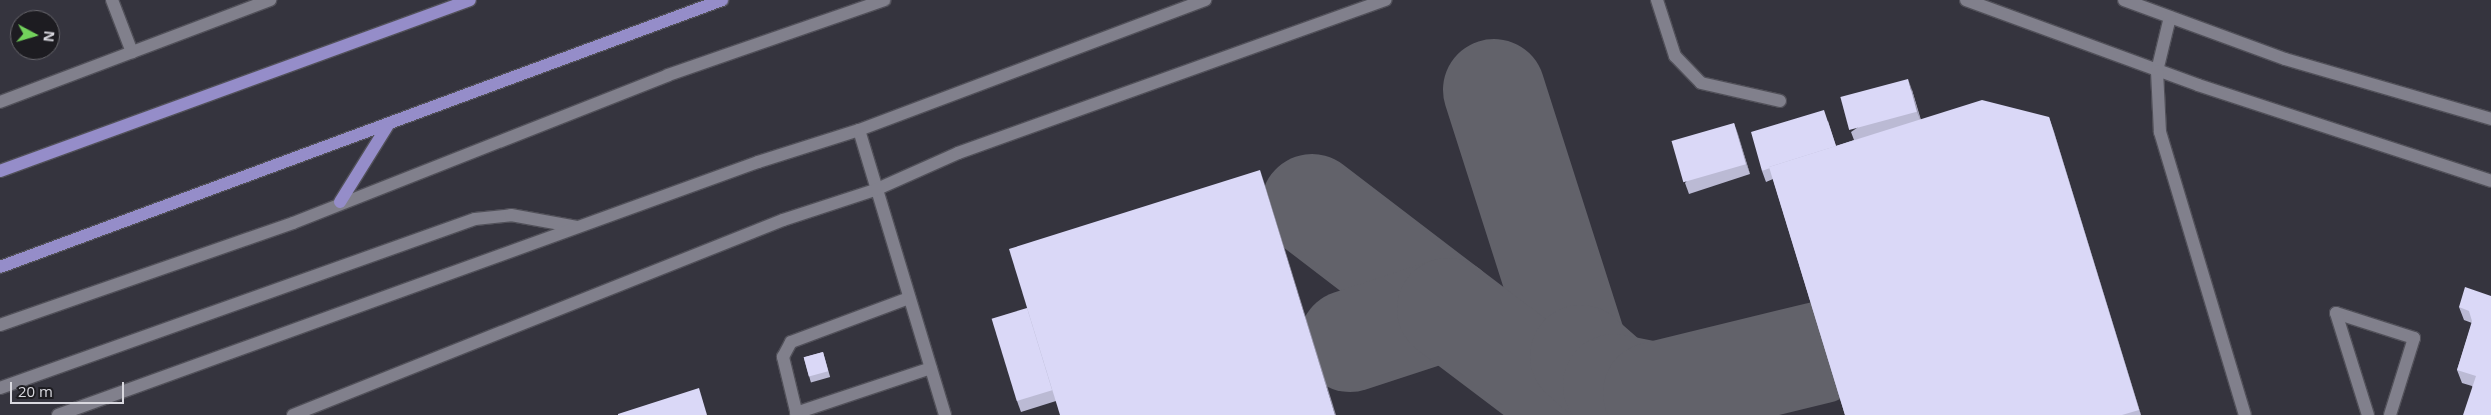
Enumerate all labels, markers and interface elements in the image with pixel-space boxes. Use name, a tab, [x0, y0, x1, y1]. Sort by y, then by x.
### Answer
north arrow	[10, 10, 60, 60]
text: N	[39, 30, 59, 43]
scale bar	[12, 372, 126, 404]
text: 20 m	[18, 381, 53, 401]

